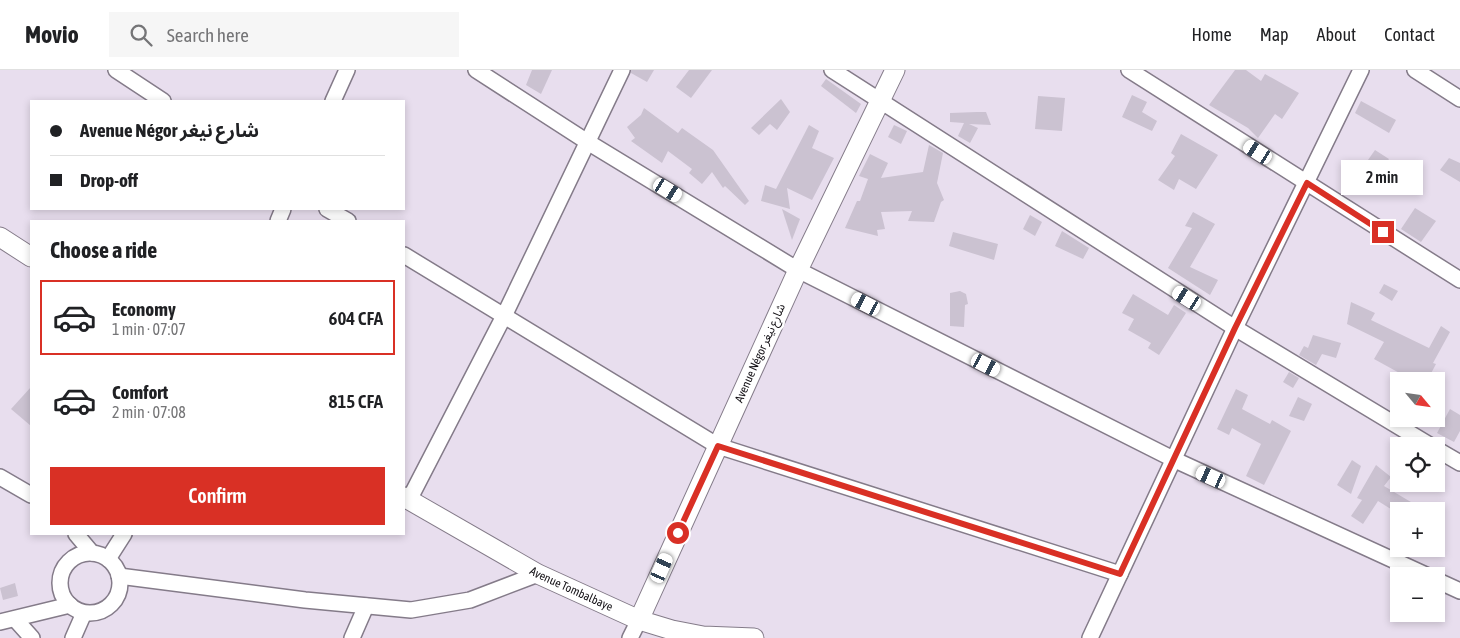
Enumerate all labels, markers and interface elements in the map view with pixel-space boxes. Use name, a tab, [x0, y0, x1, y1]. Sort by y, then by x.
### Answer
search box	[109, 12, 459, 57]
text: Movio	[25, 21, 79, 48]
icon: search	[127, 21, 155, 49]
text: Search here	[167, 24, 249, 46]
text: Home	[1192, 24, 1232, 45]
text: Map	[1260, 24, 1289, 45]
text: About	[1317, 24, 1356, 45]
text: Contact	[1384, 24, 1435, 45]
text: Avenue Négor شارع نيغر	[80, 119, 259, 141]
car	[1241, 138, 1274, 166]
callout: 2 min	[1342, 160, 1424, 194]
text: 2 min	[1366, 168, 1398, 186]
text: Drop-off	[80, 169, 138, 191]
car	[651, 176, 684, 204]
route end	[1372, 221, 1394, 243]
text: Choose a ride	[50, 237, 157, 263]
car	[1170, 284, 1203, 312]
car	[849, 291, 882, 317]
icon: car	[52, 295, 97, 340]
text: Economy	[112, 298, 176, 320]
street label: Avenue Négor شارع نيغر	[732, 301, 790, 405]
text: 604 CFA	[328, 307, 383, 329]
text: 1 min · 07:07	[112, 320, 186, 338]
car	[969, 352, 1002, 378]
north arrow	[1390, 372, 1445, 428]
map controls	[1390, 372, 1445, 622]
icon: car	[52, 378, 97, 423]
text: Comfort	[112, 381, 168, 403]
text: 815 CFA	[328, 390, 383, 412]
text: 2 min · 07:08	[112, 403, 186, 421]
button: locate	[1390, 437, 1445, 492]
car	[1194, 464, 1227, 490]
button: Confirm	[50, 467, 385, 525]
button: +	[1390, 502, 1445, 557]
route start	[667, 522, 689, 544]
car	[649, 551, 674, 585]
street label: Avenue Tombalbaye	[527, 564, 615, 614]
button: −	[1390, 567, 1445, 622]

